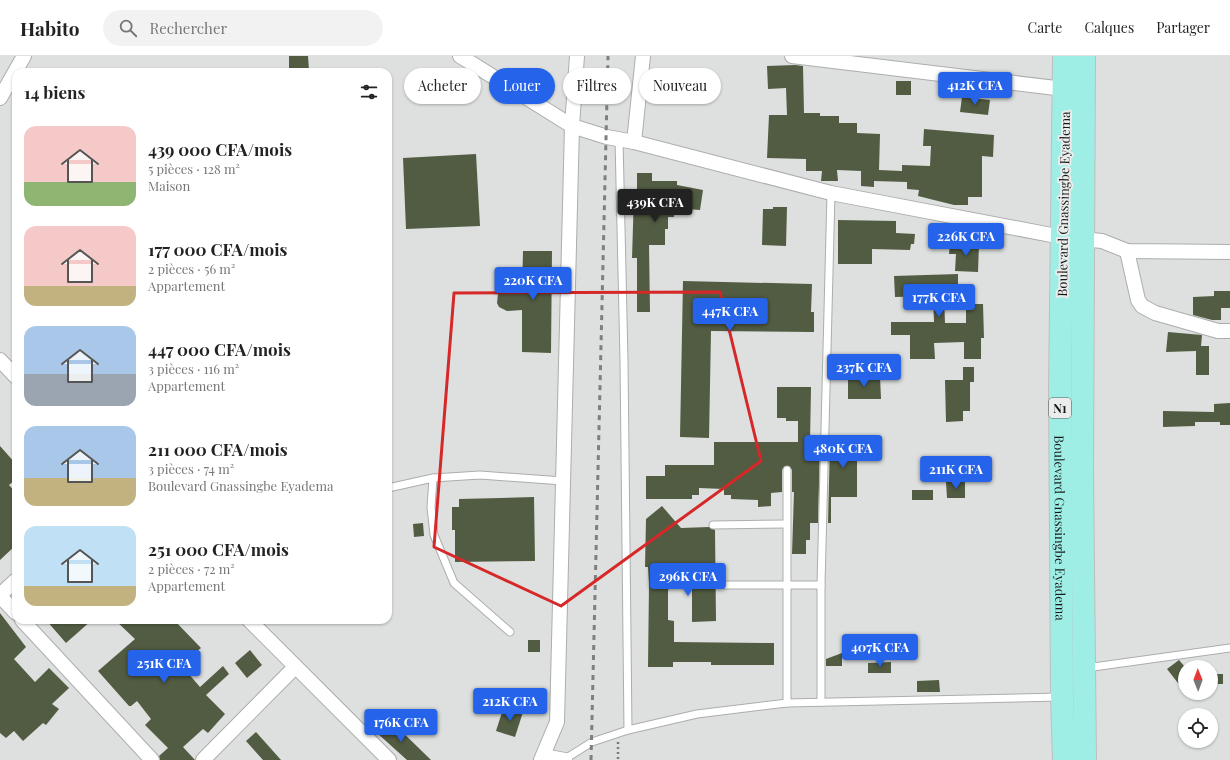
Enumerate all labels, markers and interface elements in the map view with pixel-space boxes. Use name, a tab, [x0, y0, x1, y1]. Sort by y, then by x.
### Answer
search box	[103, 10, 383, 46]
text: Habito	[20, 15, 79, 41]
icon: search	[117, 17, 139, 39]
text: Rechercher	[149, 18, 227, 38]
text: Carte	[1028, 18, 1062, 37]
text: Calques	[1084, 18, 1134, 37]
text: Partager	[1156, 18, 1210, 37]
chip: Acheter	[404, 68, 481, 104]
chip: Louer	[489, 68, 555, 104]
chip: Filtres	[563, 68, 631, 104]
chip: Nouveau	[639, 68, 721, 104]
pin: 412K CFA	[934, 72, 1016, 106]
text: 412K CFA	[947, 76, 1003, 93]
text: 14 biens	[24, 81, 85, 103]
icon: filters	[358, 81, 380, 103]
street label: Boulevard Gnassingbe Eyadema	[1053, 111, 1073, 297]
text: 439 000 CFA/mois	[148, 138, 292, 160]
icon: home	[56, 142, 104, 190]
text: 5 pièces · 128 m²	[148, 160, 240, 177]
text: Maison	[148, 177, 190, 194]
pin: 439K CFA	[614, 189, 696, 223]
text: 439K CFA	[626, 193, 684, 210]
pin: 226K CFA	[925, 223, 1007, 257]
text: 226K CFA	[937, 227, 995, 244]
text: 177 000 CFA/mois	[148, 238, 287, 260]
icon: home	[56, 242, 104, 290]
text: 2 pièces · 56 m²	[148, 260, 235, 277]
pin: 220K CFA	[492, 267, 574, 301]
text: 220K CFA	[504, 271, 563, 288]
text: Appartement	[148, 277, 225, 294]
pin: 177K CFA	[898, 284, 980, 318]
text: 177K CFA	[912, 288, 966, 305]
pin: 447K CFA	[689, 298, 771, 332]
text: 447K CFA	[702, 302, 758, 319]
text: 447 000 CFA/mois	[148, 338, 291, 360]
icon: home	[56, 342, 104, 390]
pin: 237K CFA	[823, 354, 905, 388]
text: 237K CFA	[836, 358, 892, 375]
text: 3 pièces · 116 m²	[148, 360, 239, 377]
text: Appartement	[148, 377, 225, 394]
road number: N1	[1049, 398, 1071, 418]
pin: 480K CFA	[802, 435, 884, 469]
street label: Boulevard Gnassingbe Eyadema	[1052, 435, 1070, 621]
text: 211 000 CFA/mois	[148, 438, 288, 460]
text: 480K CFA	[813, 439, 873, 456]
icon: home	[56, 442, 104, 490]
pin: 211K CFA	[915, 456, 997, 490]
text: 3 pièces · 74 m²	[148, 460, 234, 477]
text: 211K CFA	[929, 460, 983, 477]
text: Boulevard Gnassingbe Eyadema	[148, 477, 333, 494]
text: 251 000 CFA/mois	[148, 538, 289, 560]
icon: home	[56, 542, 104, 590]
text: 2 pièces · 72 m²	[148, 560, 235, 577]
pin: 296K CFA	[647, 563, 729, 597]
text: 296K CFA	[659, 567, 717, 584]
text: Appartement	[148, 577, 225, 594]
pin: 407K CFA	[839, 634, 921, 668]
text: 407K CFA	[851, 638, 909, 655]
pin: 251K CFA	[123, 650, 205, 684]
text: 251K CFA	[137, 654, 191, 671]
north arrow	[1178, 660, 1218, 700]
map controls	[1178, 660, 1218, 748]
pin: 212K CFA	[469, 688, 551, 722]
text: 212K CFA	[482, 692, 538, 709]
button: locate	[1178, 708, 1218, 748]
pin: 176K CFA	[360, 709, 442, 743]
text: 176K CFA	[373, 713, 429, 730]

